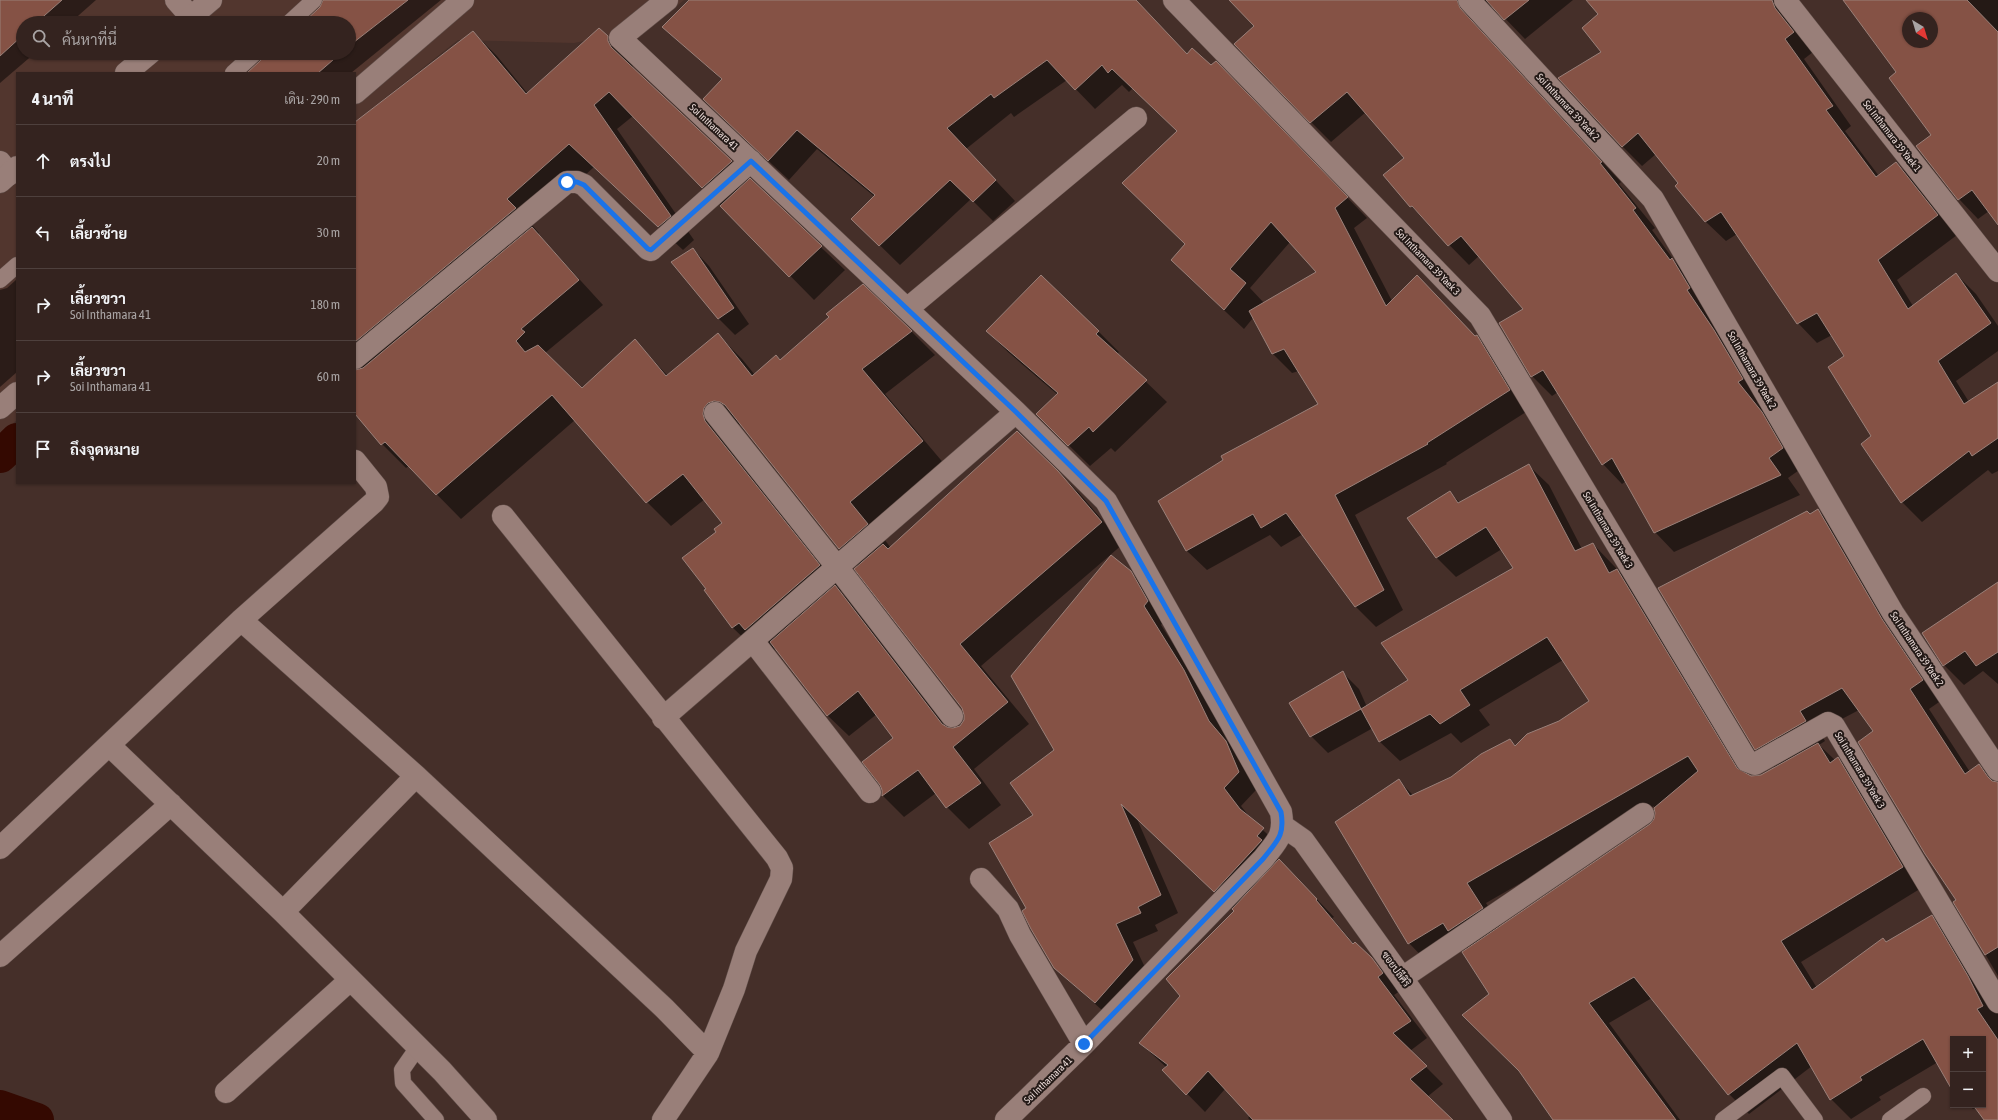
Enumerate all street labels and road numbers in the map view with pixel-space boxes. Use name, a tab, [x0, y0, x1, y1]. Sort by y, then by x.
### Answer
street label: Soi Inthamara 39 Yaek 2	[1534, 71, 1602, 143]
street label: Soi Inthamara 39 Yaek 1	[1861, 98, 1923, 174]
street label: Soi Inthamara 41	[687, 102, 741, 152]
street label: Soi Inthamara 39 Yaek 3	[1394, 227, 1462, 297]
street label: Soi Inthamara 39 Yaek 2	[1725, 329, 1779, 411]
street label: Soi Inthamara 39 Yaek 3	[1581, 490, 1635, 570]
street label: Soi Inthamara 39 Yaek 2	[1888, 610, 1946, 688]
street label: Soi Inthamara 39 Yaek 3	[1833, 730, 1887, 810]
street label: ซอยปลีศิริ	[1380, 949, 1413, 989]
street label: Soi Inthamara 41	[1022, 1054, 1074, 1106]

